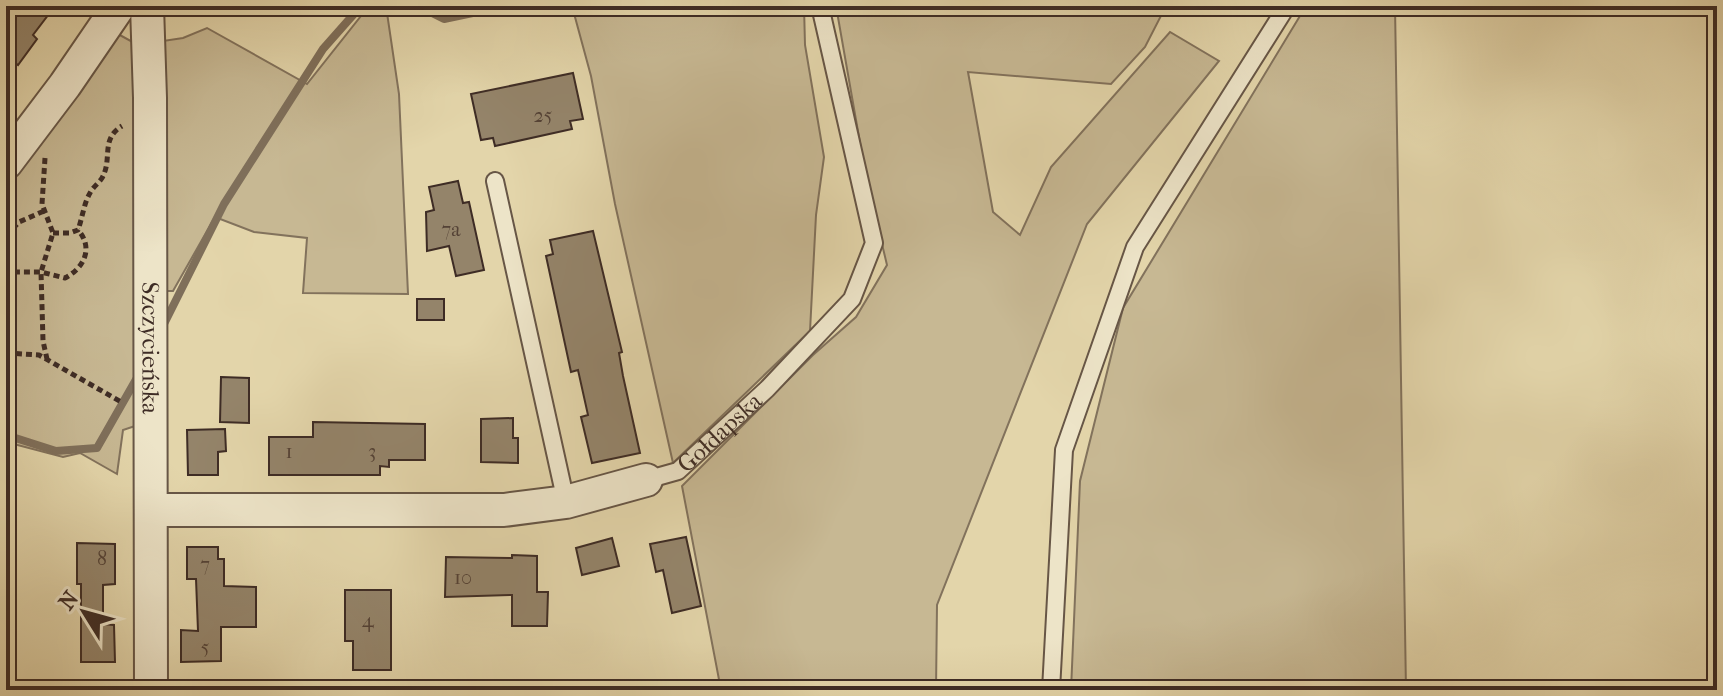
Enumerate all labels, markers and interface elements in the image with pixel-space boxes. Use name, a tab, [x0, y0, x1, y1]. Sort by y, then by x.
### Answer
house number: 25	[534, 104, 552, 127]
house number: 7a	[442, 218, 461, 241]
street label: Szczycieńska	[136, 282, 165, 415]
street label: Gołdapska	[672, 386, 768, 478]
house number: 1	[285, 440, 293, 463]
house number: 3	[368, 440, 376, 463]
house number: 8	[97, 547, 107, 570]
house number: 7	[200, 553, 210, 576]
house number: 10	[454, 566, 472, 589]
north arrow	[44, 572, 124, 652]
text: N	[53, 586, 84, 615]
house number: 4	[362, 609, 375, 632]
house number: 5	[201, 636, 209, 659]

